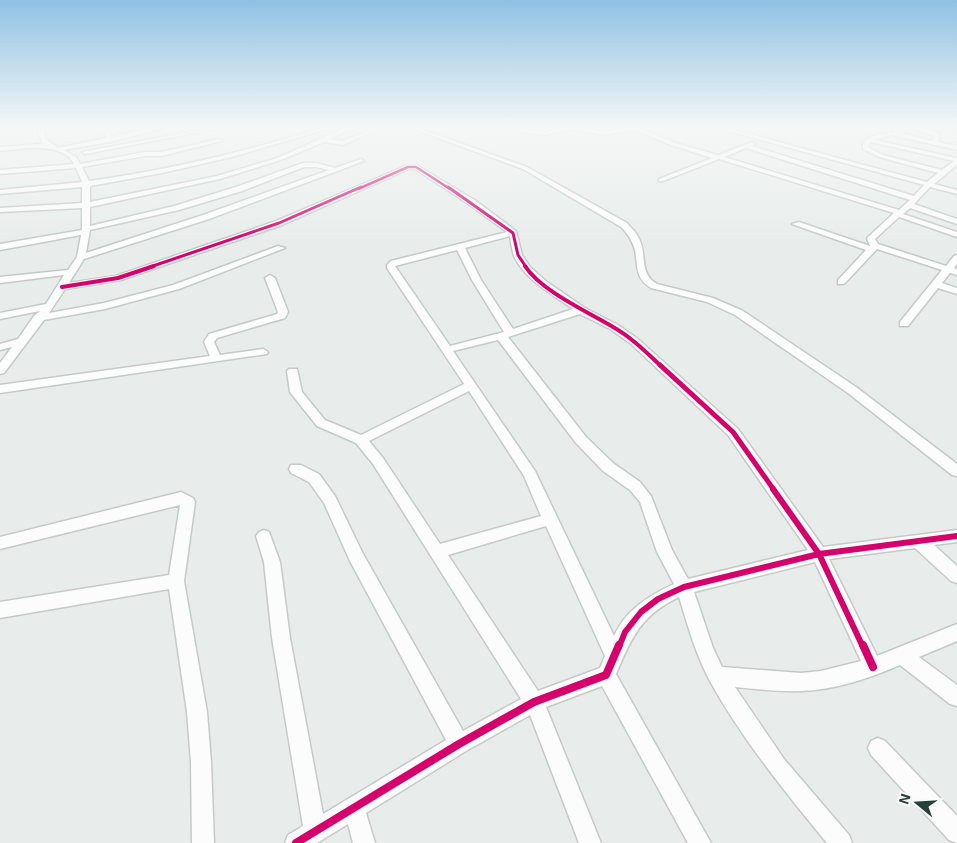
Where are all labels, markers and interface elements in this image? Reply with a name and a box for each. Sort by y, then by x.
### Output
north arrow [892,778,942,828]
text: N [895,791,914,806]

